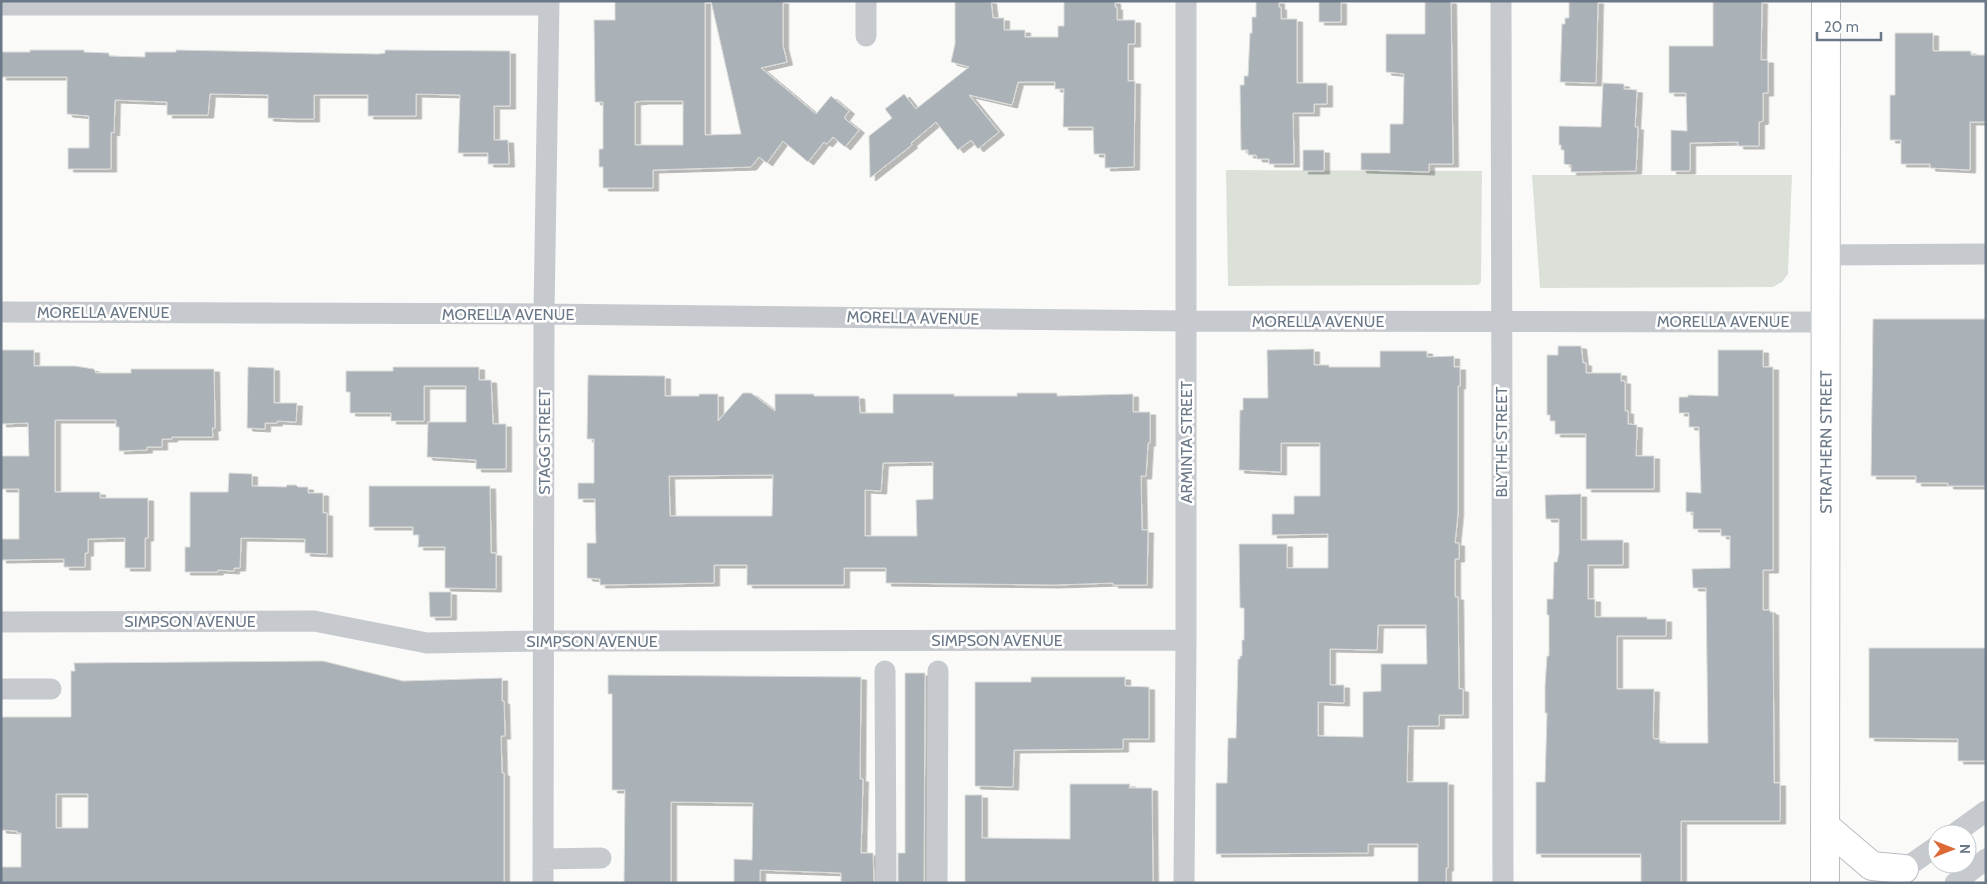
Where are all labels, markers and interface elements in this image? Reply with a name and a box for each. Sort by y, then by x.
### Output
scale bar [1817,10,1881,42]
text: 20 m [1824,18,1859,36]
street label: MORELLA AVENUE [37,303,169,322]
street label: MORELLA AVENUE [442,305,574,324]
street label: MORELLA AVENUE [847,307,980,329]
street label: MORELLA AVENUE [1252,312,1384,331]
street label: MORELLA AVENUE [1657,312,1789,331]
street label: STRATHERN STREET [1816,370,1835,514]
street label: ARMINTA STREET [1177,380,1196,503]
street label: BLYTHE STREET [1492,386,1511,498]
street label: STAGG STREET [535,389,554,495]
street label: SIMPSON AVENUE [124,612,256,631]
street label: SIMPSON AVENUE [931,631,1063,650]
street label: SIMPSON AVENUE [526,632,658,651]
north arrow [1927,824,1977,874]
text: N [1956,844,1974,854]

